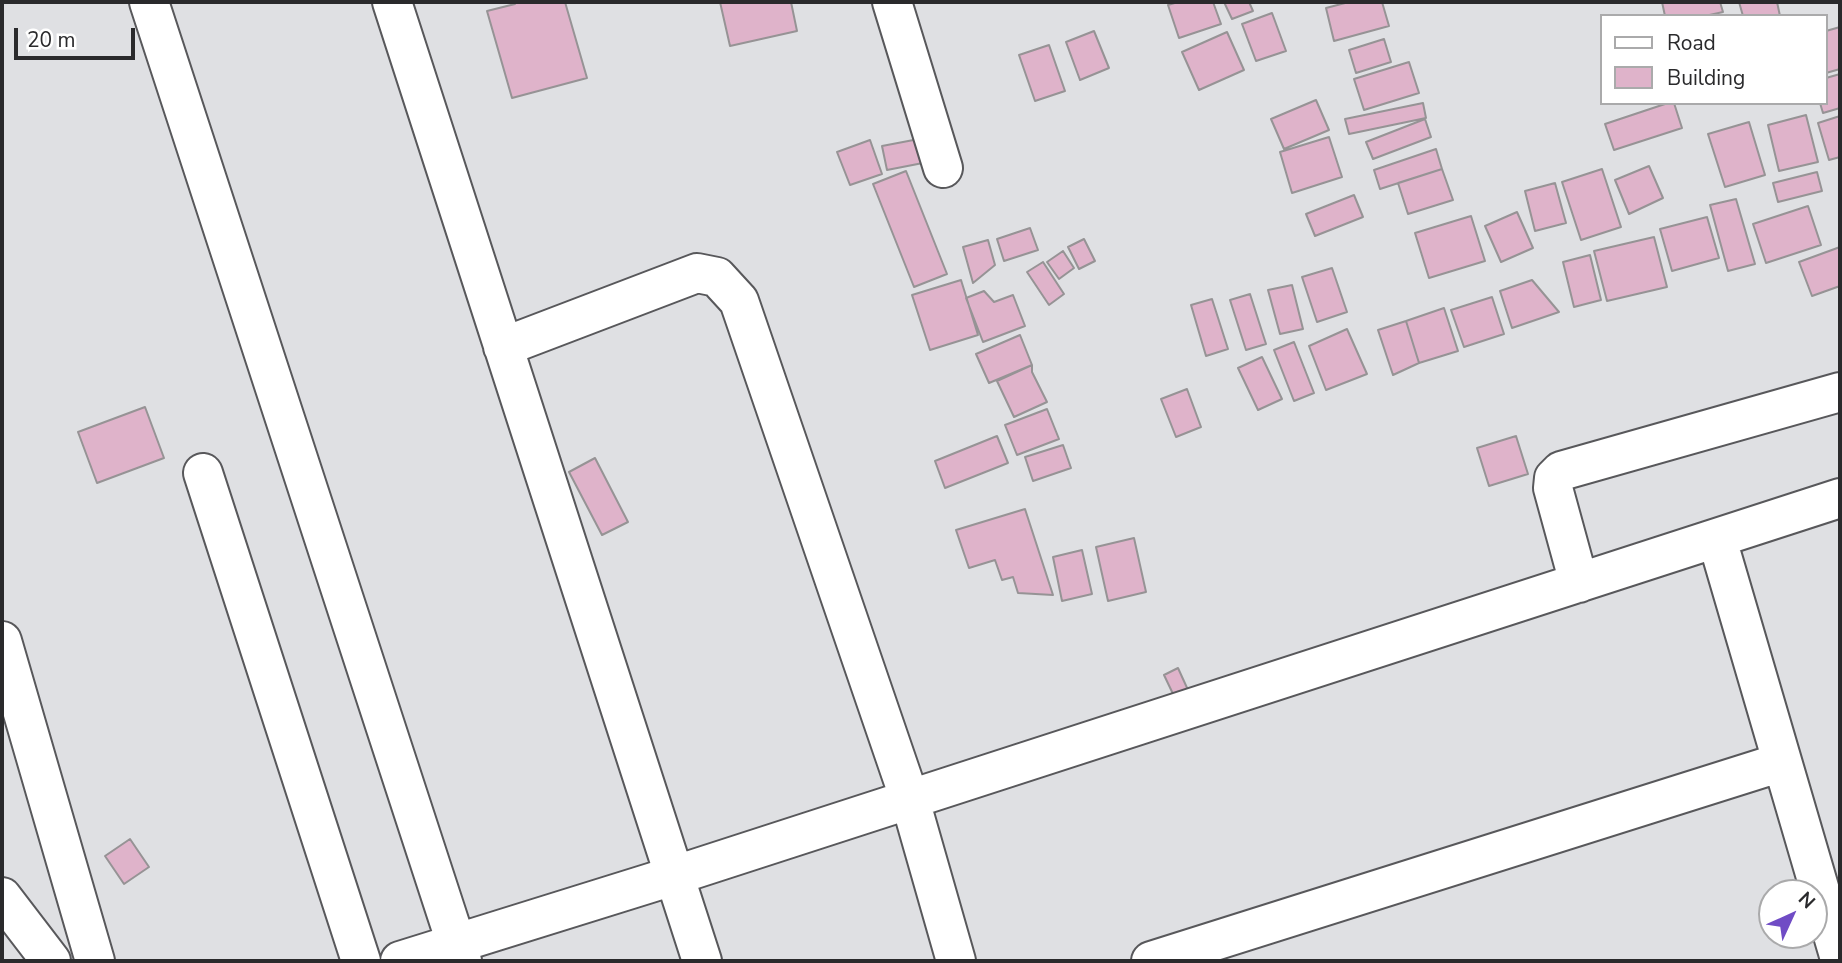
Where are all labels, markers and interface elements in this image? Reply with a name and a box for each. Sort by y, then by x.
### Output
scale bar [18,14,138,58]
legend [1601,14,1828,105]
text: 20 m [27,26,76,54]
text: Road [1667,29,1716,57]
text: Building [1667,64,1745,92]
north arrow [1758,879,1828,949]
text: N [1792,886,1821,915]

